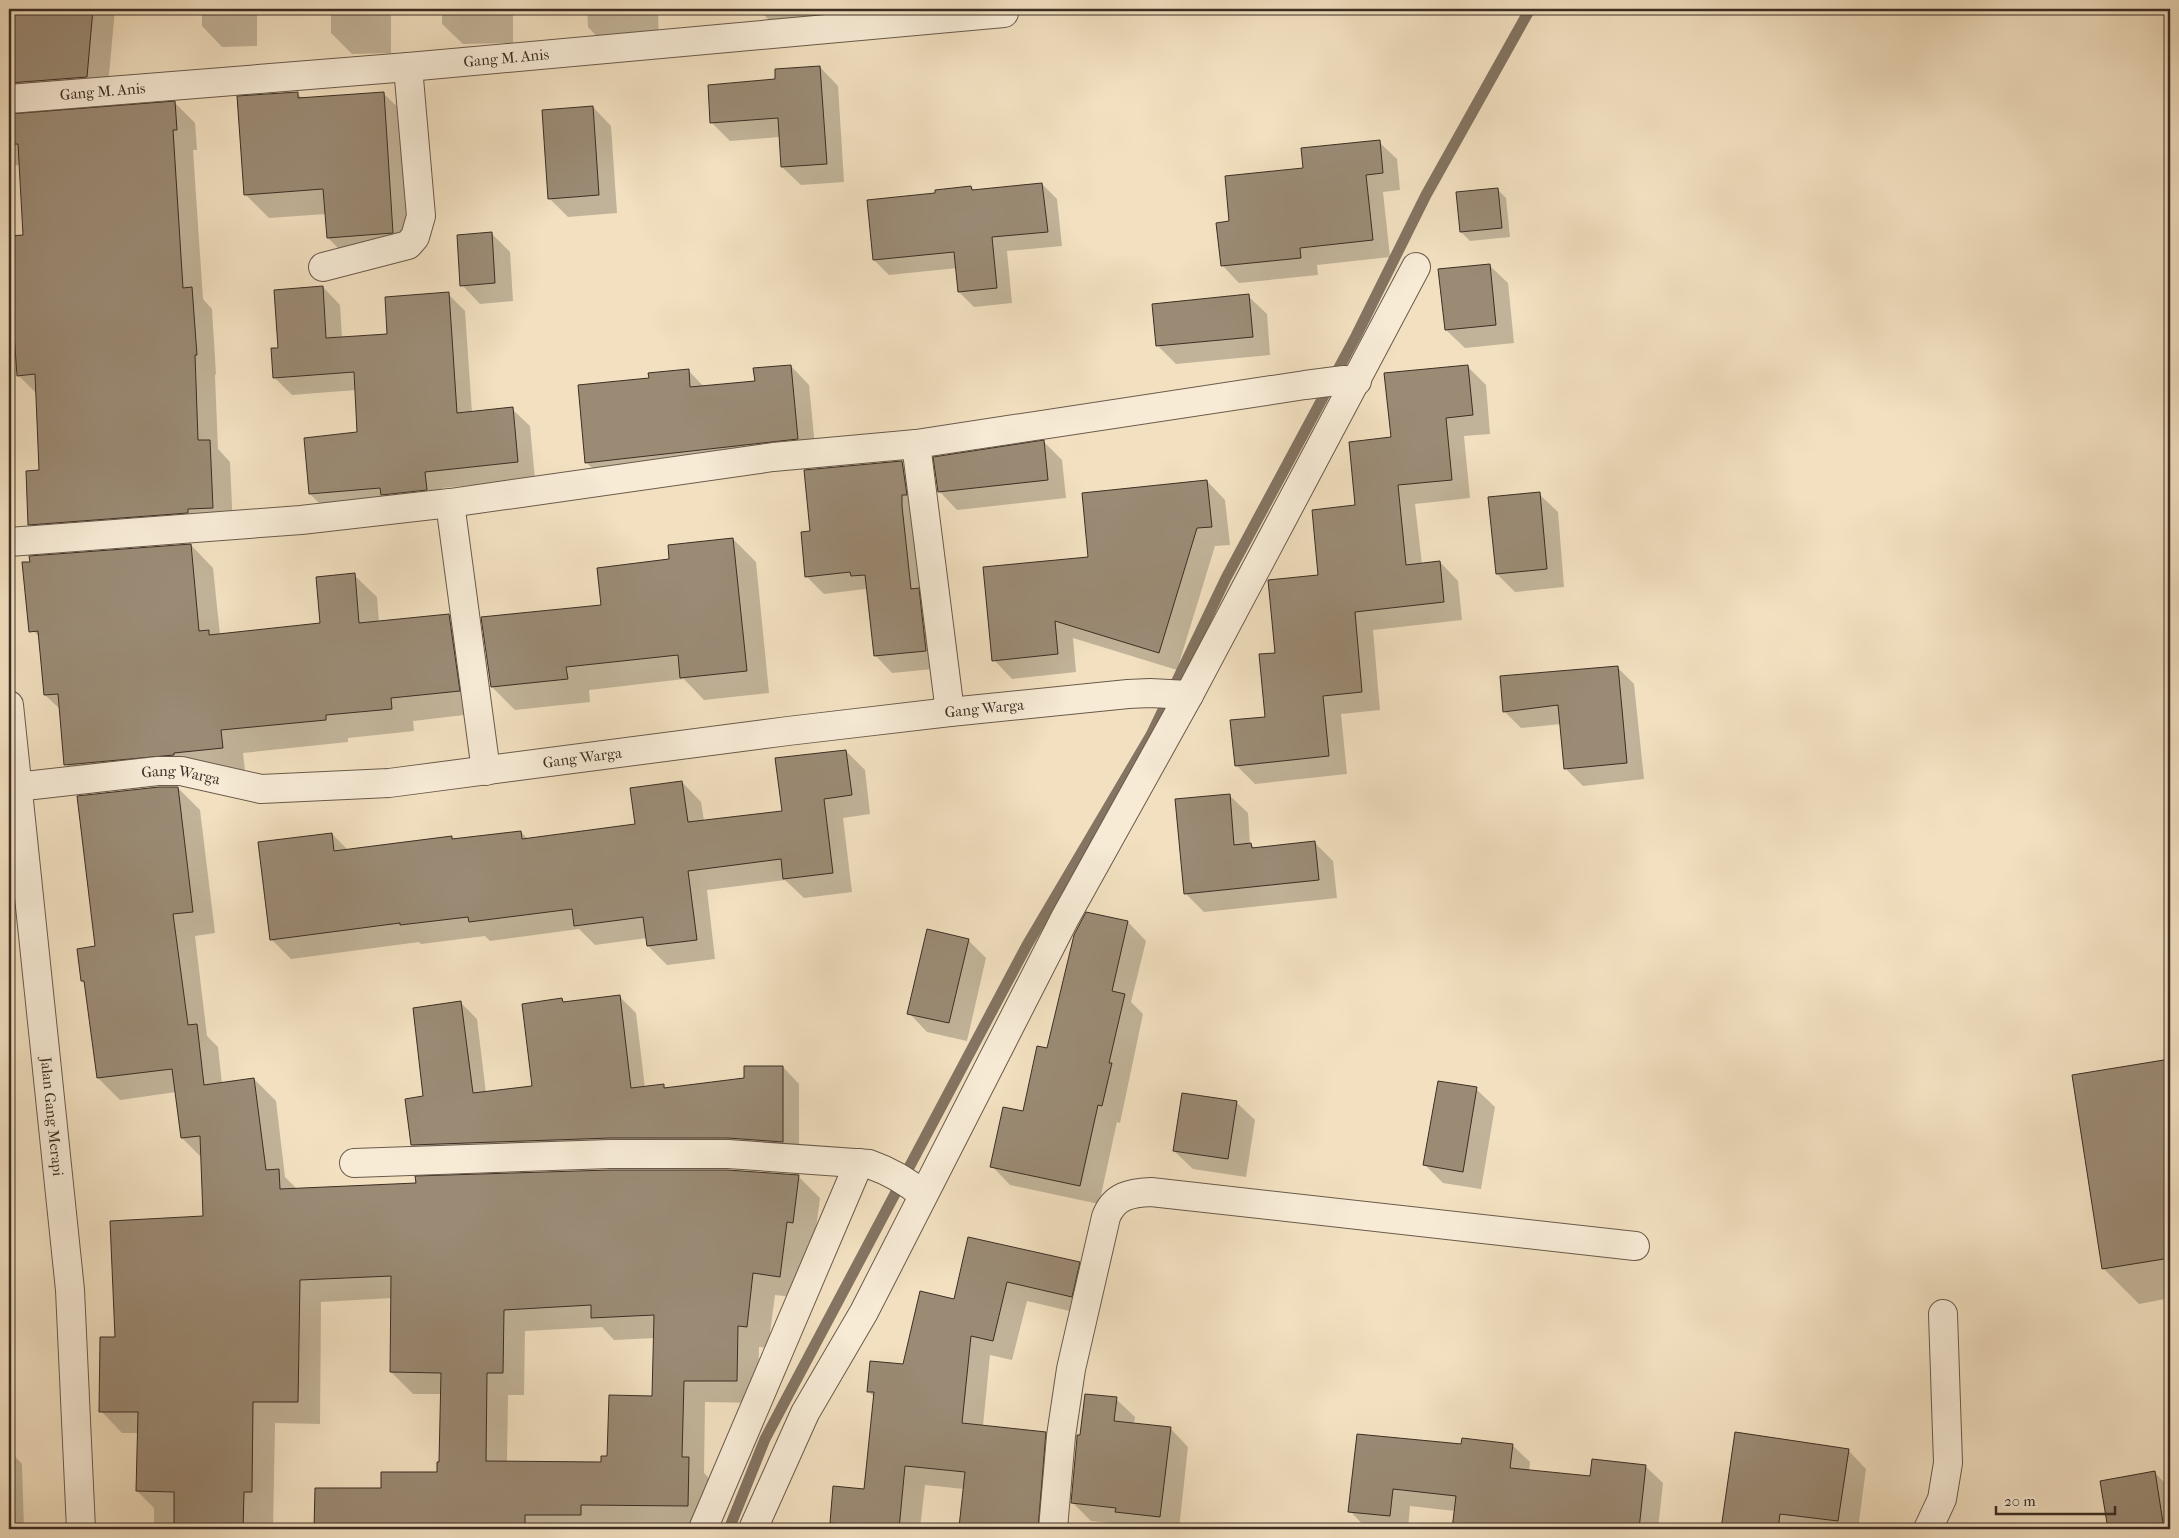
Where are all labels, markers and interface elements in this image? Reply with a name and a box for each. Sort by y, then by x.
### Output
street label: Gang M. Anis [463,45,550,71]
street label: Gang M. Anis [59,79,147,104]
street label: Gang Warga [944,695,1026,721]
street label: Gang Warga [542,744,624,772]
street label: Gang Warga [140,762,223,789]
street label: Jalan Gang Merapi [37,1055,67,1178]
scale bar [1996,1483,2115,1515]
text: 20 m [2004,1492,2036,1510]

